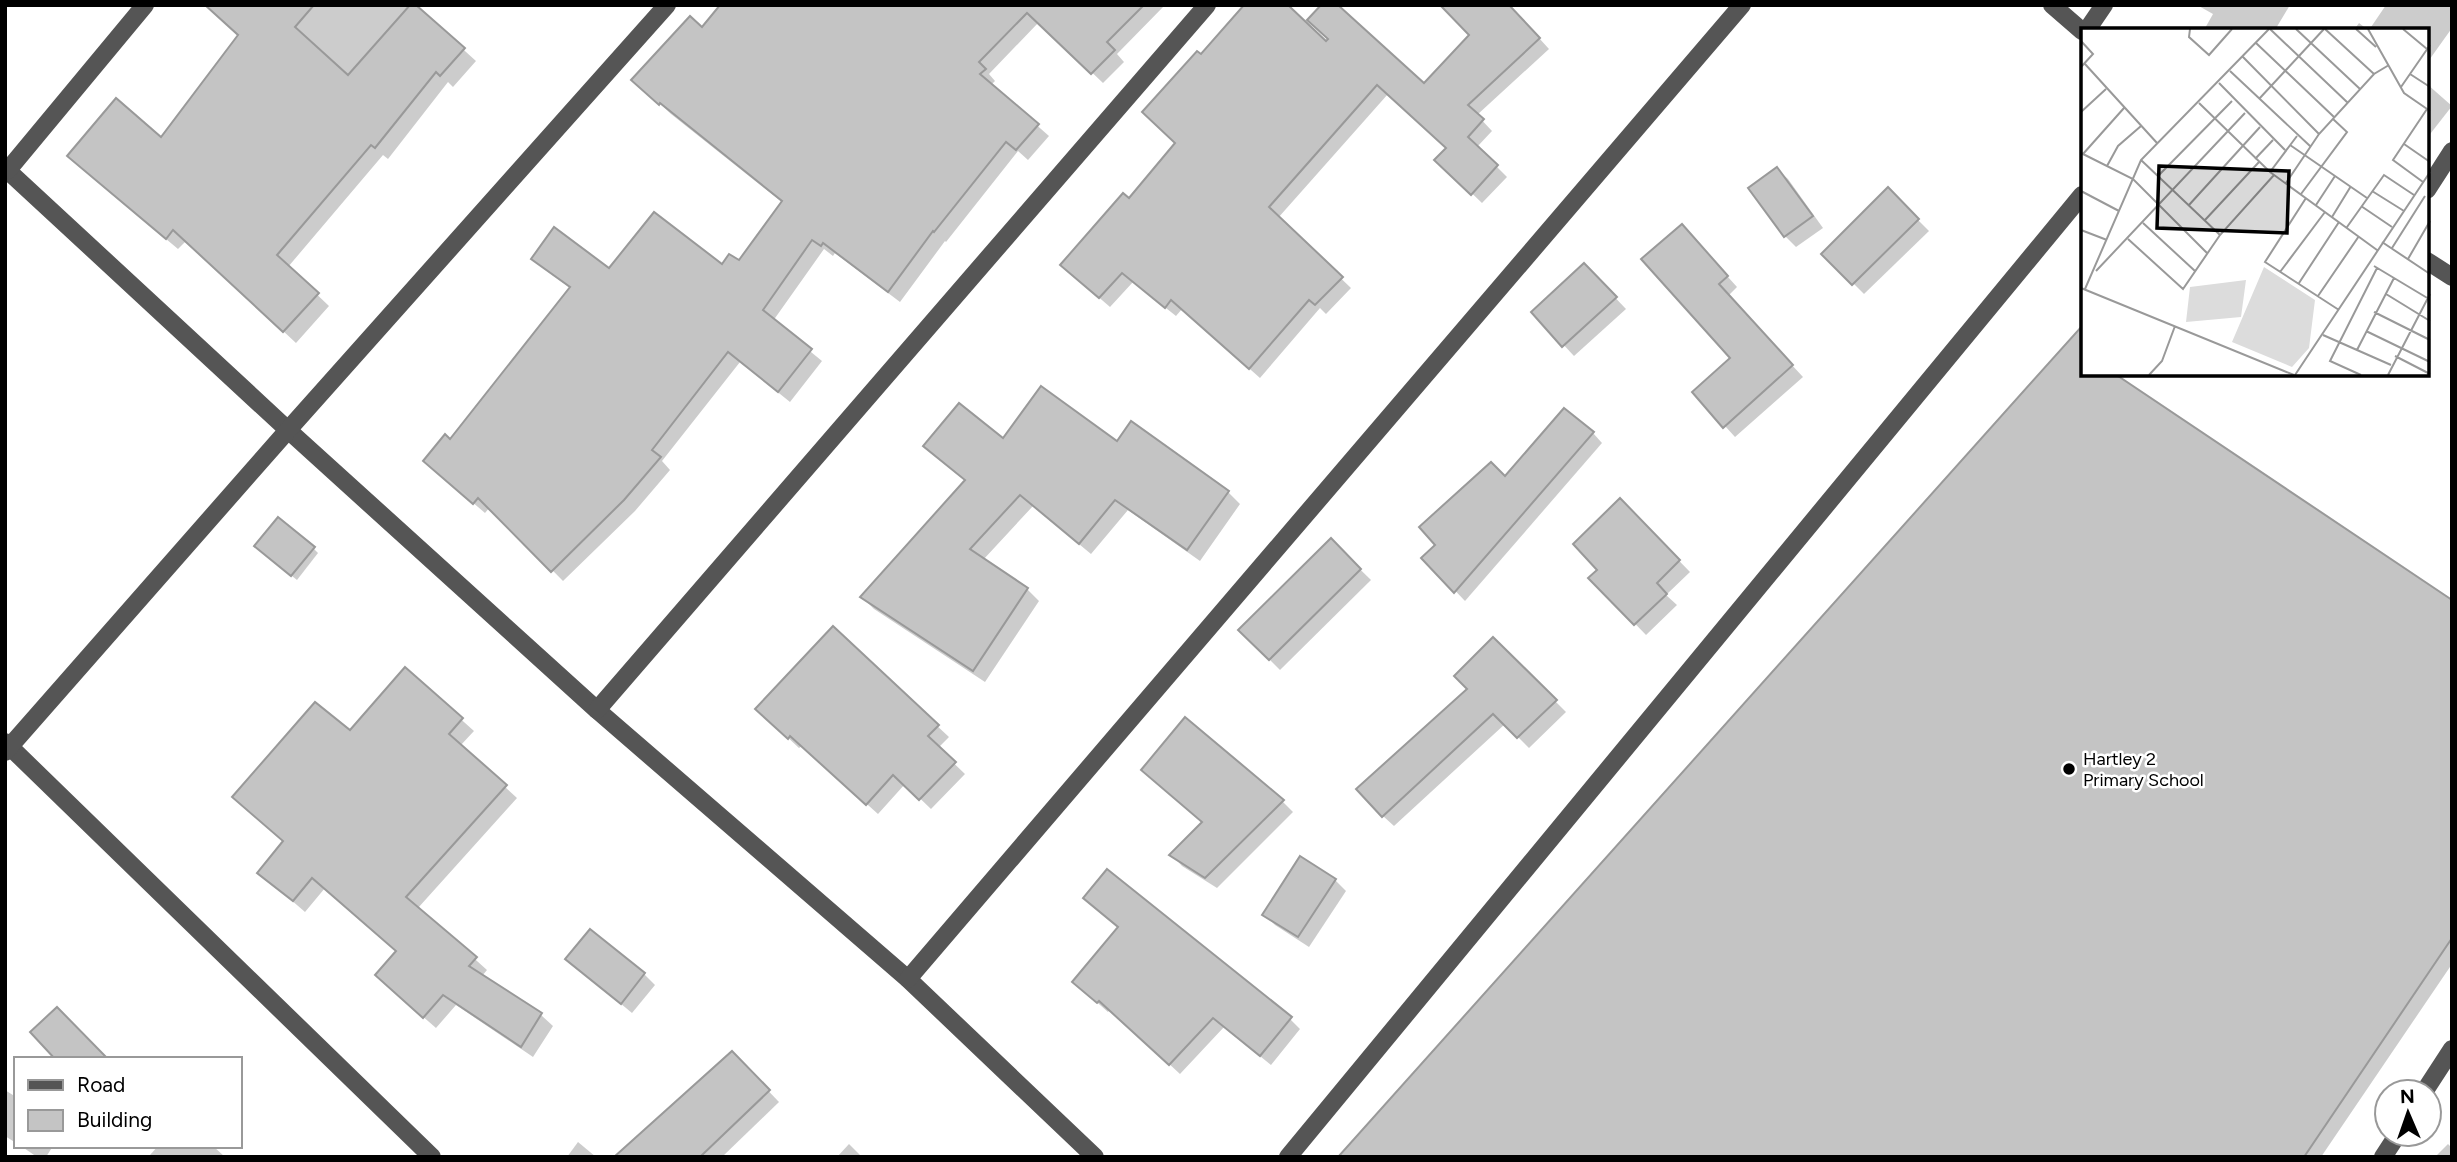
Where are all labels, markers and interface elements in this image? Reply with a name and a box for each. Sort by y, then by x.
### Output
inset map [2081,28,2429,376]
place label: Hartley 2 Primary School [2083,748,2204,791]
marker: Hartley 2 Primary School [2061,761,2077,777]
legend [14,1057,242,1148]
text: Road [77,1072,125,1097]
north arrow [2373,1078,2443,1148]
text: N [2400,1085,2415,1108]
text: Building [77,1107,152,1132]

